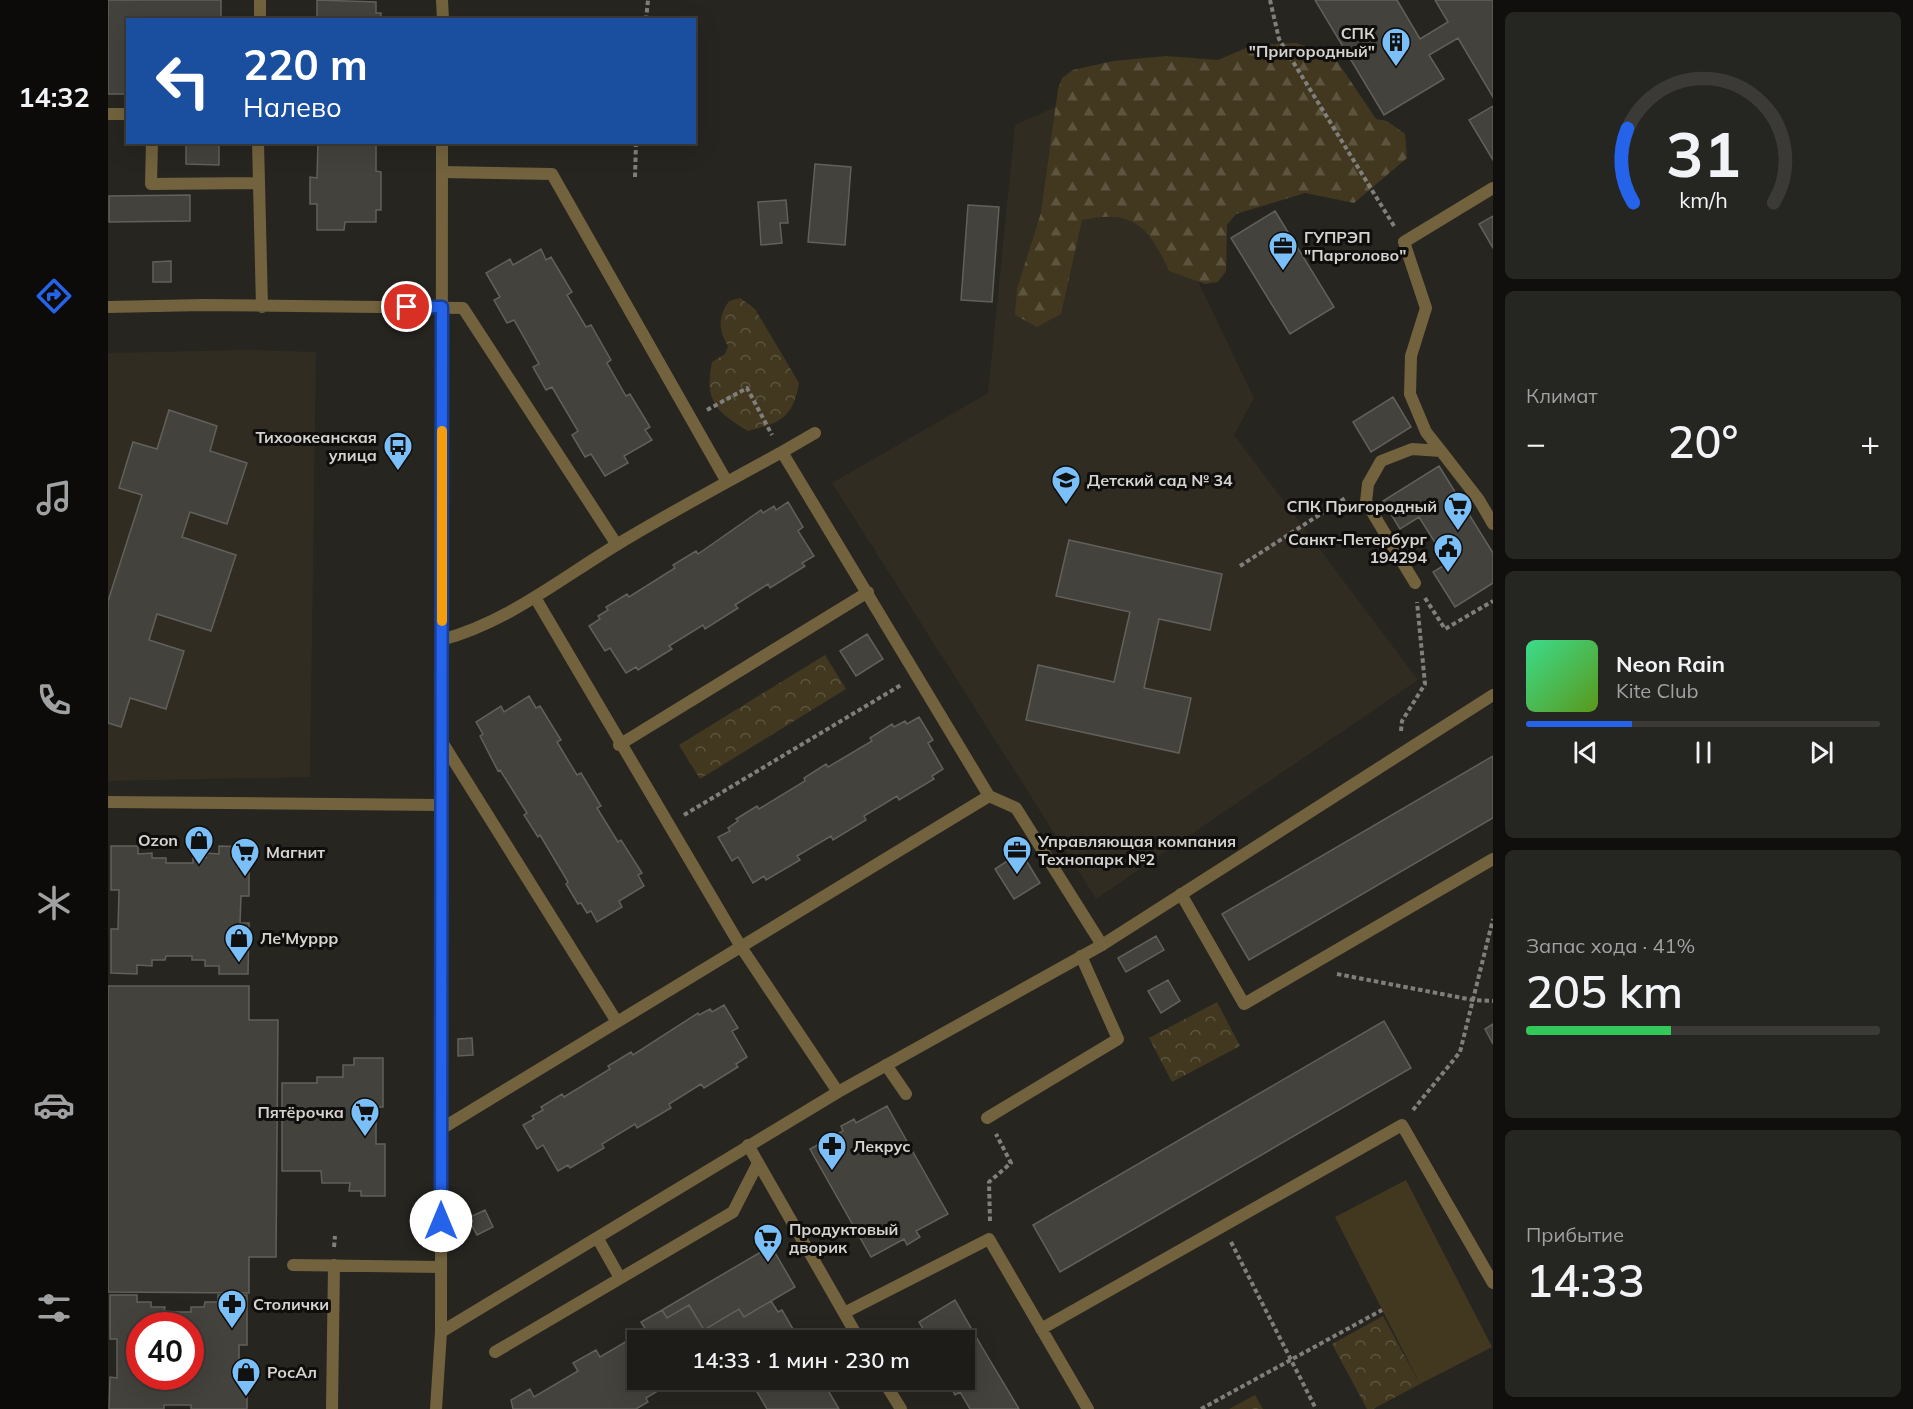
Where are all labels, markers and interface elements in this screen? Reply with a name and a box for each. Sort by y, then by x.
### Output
place label: СПК "Пригородный" [1249,23,1375,61]
building icon: СПК "Пригородный" [1380,26,1412,68]
text: 220 m [243,38,368,91]
icon: left [144,42,222,120]
text: 14:32 [18,80,90,114]
text: Налево [243,90,342,124]
text: 31 [1666,114,1740,193]
text: km/h [1679,186,1727,213]
place label: ГУПРЭП "Парголово" [1304,227,1406,265]
office icon: ГУПРЭП "Парголово" [1267,230,1299,272]
icon: directions [33,275,75,317]
pin [381,281,432,332]
icon: arrive [390,290,423,323]
text: Климат [1526,383,1598,408]
text: 20° [1668,413,1738,469]
text: − [1526,422,1546,463]
text: + [1860,422,1880,463]
place label: Тихоокеанская улица [255,427,377,465]
bus stop icon: Тихоокеанская улица [382,430,414,472]
school or university icon: Детский сад № 34 [1050,464,1082,506]
place label: Детский сад № 34 [1087,470,1233,490]
icon: music [33,477,75,519]
supermarket icon: СПК Пригородный [1442,490,1474,532]
place label: СПК Пригородный [1286,496,1437,516]
place label: Санкт-Петербург 194294 [1288,529,1428,567]
public building icon: Санкт-Петербург 194294 [1432,532,1464,574]
text: Neon Rain [1616,650,1725,678]
text: Kite Club [1616,678,1698,703]
icon: phone [33,679,75,721]
icon: previous [1569,736,1602,769]
icon: pause [1687,736,1720,769]
icon: next [1805,736,1838,769]
shop icon: Ozon [183,824,215,866]
place label: Ozon [138,830,178,850]
place label: Управляющая компания Технопарк №2 [1037,831,1236,869]
office icon: Управляющая компания Технопарк №2 [1001,834,1033,876]
supermarket icon: Магнит [229,836,261,878]
place label: Магнит [266,842,325,862]
icon: climate [33,882,75,924]
shop icon: Ле'Муррр [223,922,255,964]
place label: Ле'Муррр [260,928,339,948]
text: Запас хода · 41% [1526,933,1695,958]
text: 205 km [1526,963,1683,1019]
icon: car [33,1084,75,1126]
supermarket icon: Пятёрочка [349,1096,381,1138]
place label: Пятёрочка [257,1102,344,1122]
pharmacy icon: Лекрус [816,1130,848,1172]
place label: Лекрус [853,1136,911,1156]
position arrow [409,1189,473,1253]
place label: Продуктовый дворик [789,1219,898,1257]
supermarket icon: Продуктовый дворик [752,1222,784,1264]
text: Прибытие [1526,1222,1624,1247]
text: 14:33 [1526,1252,1645,1308]
icon: filters [33,1287,75,1329]
pharmacy icon: Столички [216,1288,248,1330]
place label: Столички [253,1294,329,1314]
speed limit sign: 40 [126,1312,204,1390]
text: 14:33 · 1 мин · 230 m [692,1346,910,1374]
shop icon: РосАл [230,1356,262,1398]
place label: РосАл [267,1362,317,1382]

